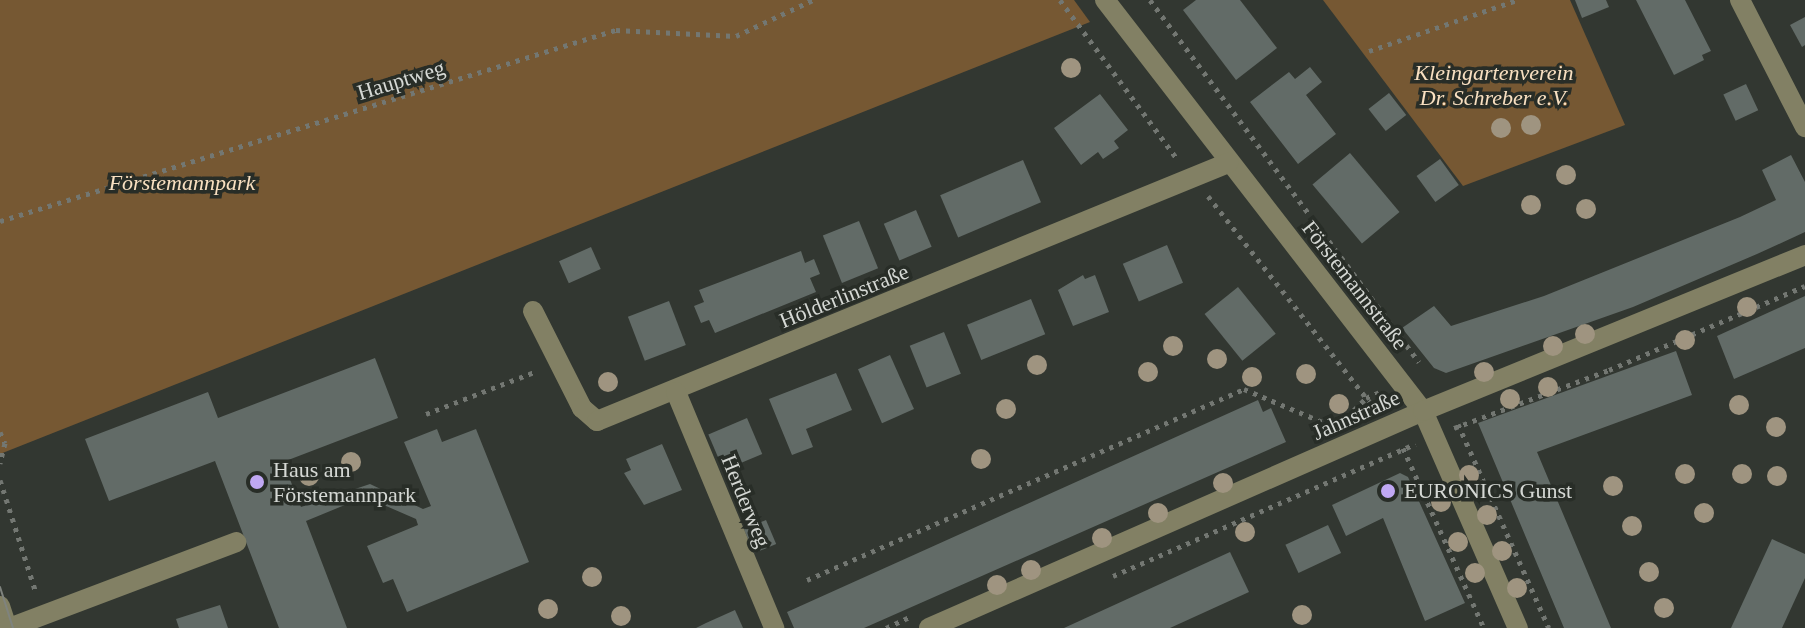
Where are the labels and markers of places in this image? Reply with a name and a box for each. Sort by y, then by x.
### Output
place label: Haus am Förstemannpark [273,456,416,508]
marker: Haus am Förstemannpark [248,473,266,491]
place label: EURONICS Gunst [1404,478,1572,504]
marker: EURONICS Gunst [1379,482,1397,500]

